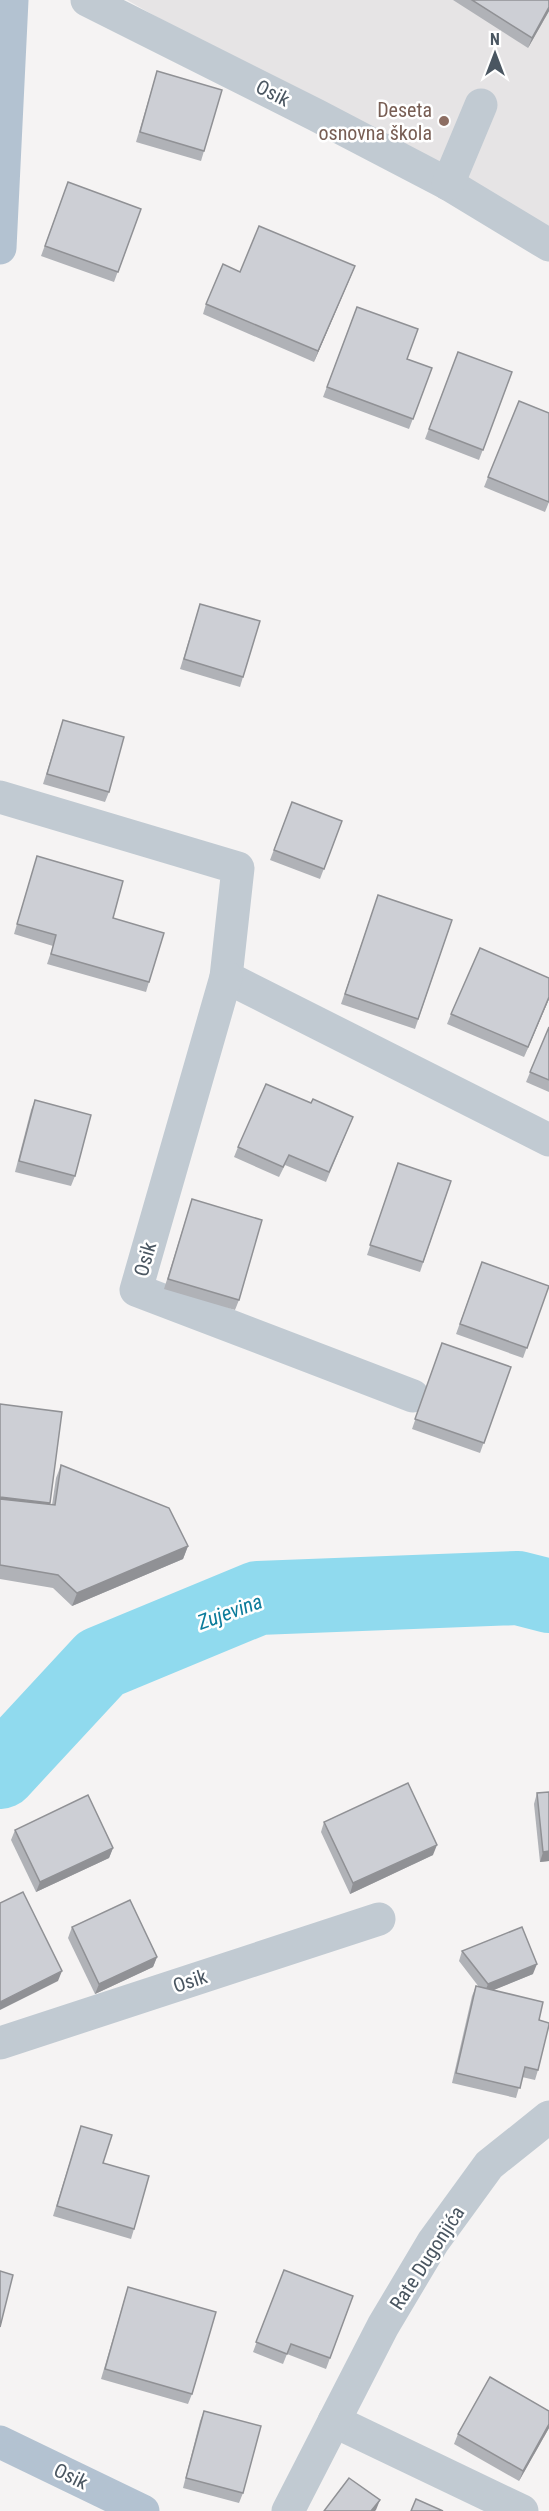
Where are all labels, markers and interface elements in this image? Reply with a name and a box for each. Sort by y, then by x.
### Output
north arrow [465,24,525,84]
text: N [490,30,500,49]
street label: Osik [252,74,294,112]
place label: Deseta osnovna škola [319,98,432,145]
marker: Deseta osnovna škola [437,114,451,128]
street label: Osik [129,1239,161,1279]
water label: Zujevina [193,1589,266,1635]
street label: Osik [170,1964,210,1998]
street label: Rate Dugonjića [385,2202,469,2314]
street label: Osik [50,2458,92,2494]

